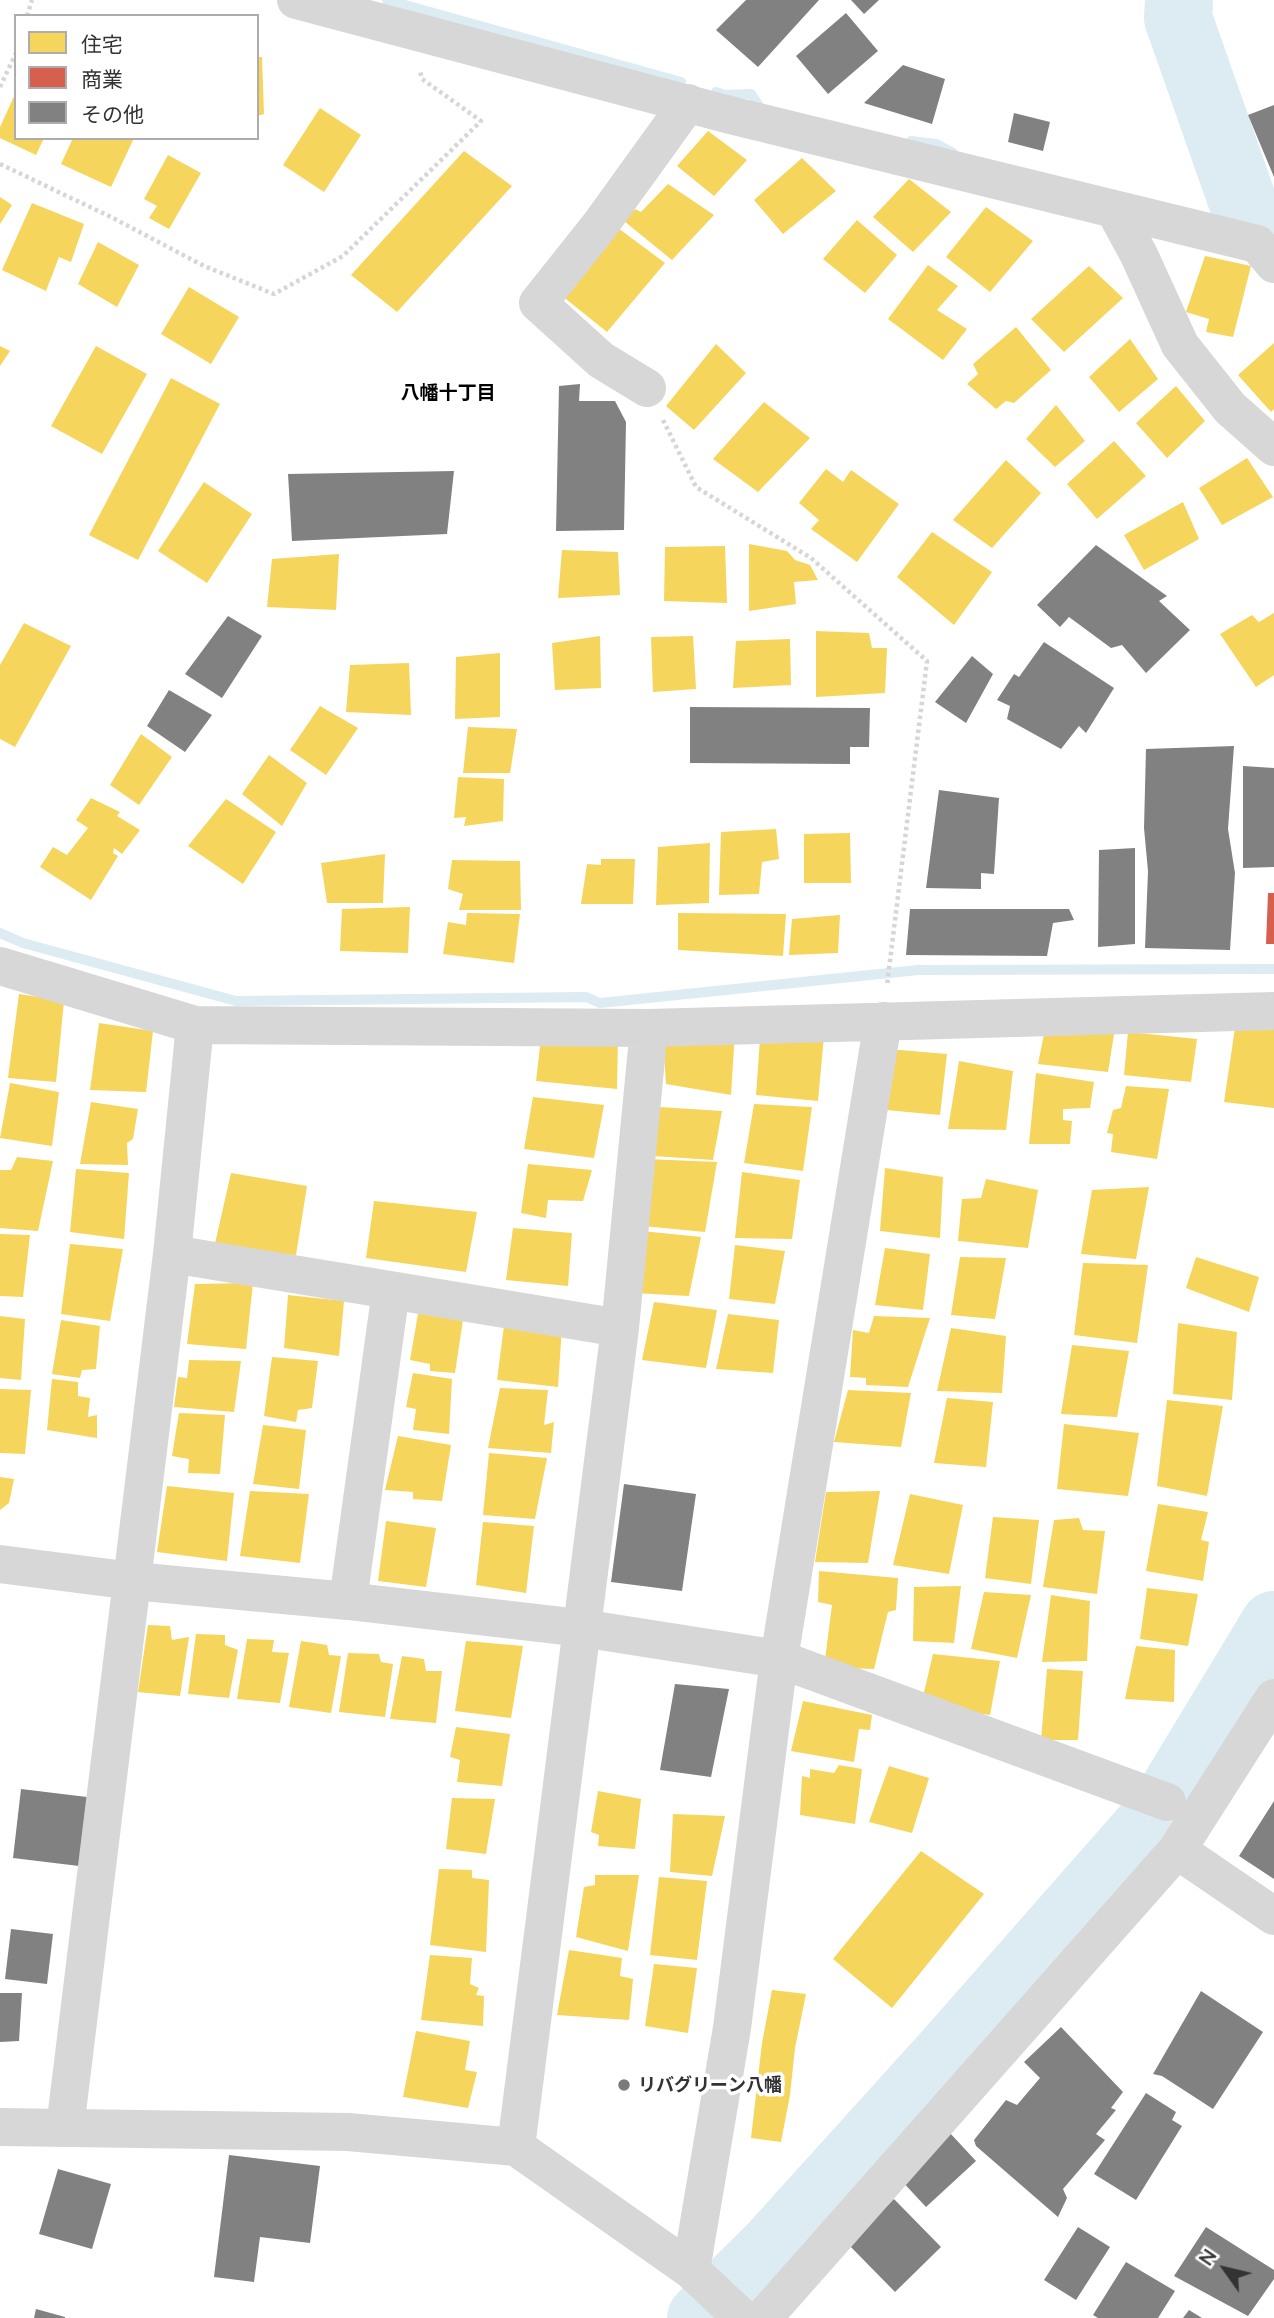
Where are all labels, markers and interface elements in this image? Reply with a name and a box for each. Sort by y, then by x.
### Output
legend [14,14,259,140]
text: 住宅 [81,31,123,56]
text: 商業 [81,66,123,91]
text: その他 [81,101,144,126]
district label: 八幡十丁目 [401,382,495,404]
place label: リバグリーン八幡 [638,2074,782,2096]
marker: リバグリーン八幡 [616,2077,632,2093]
north arrow [1190,2234,1260,2304]
text: N [1194,2244,1221,2269]

